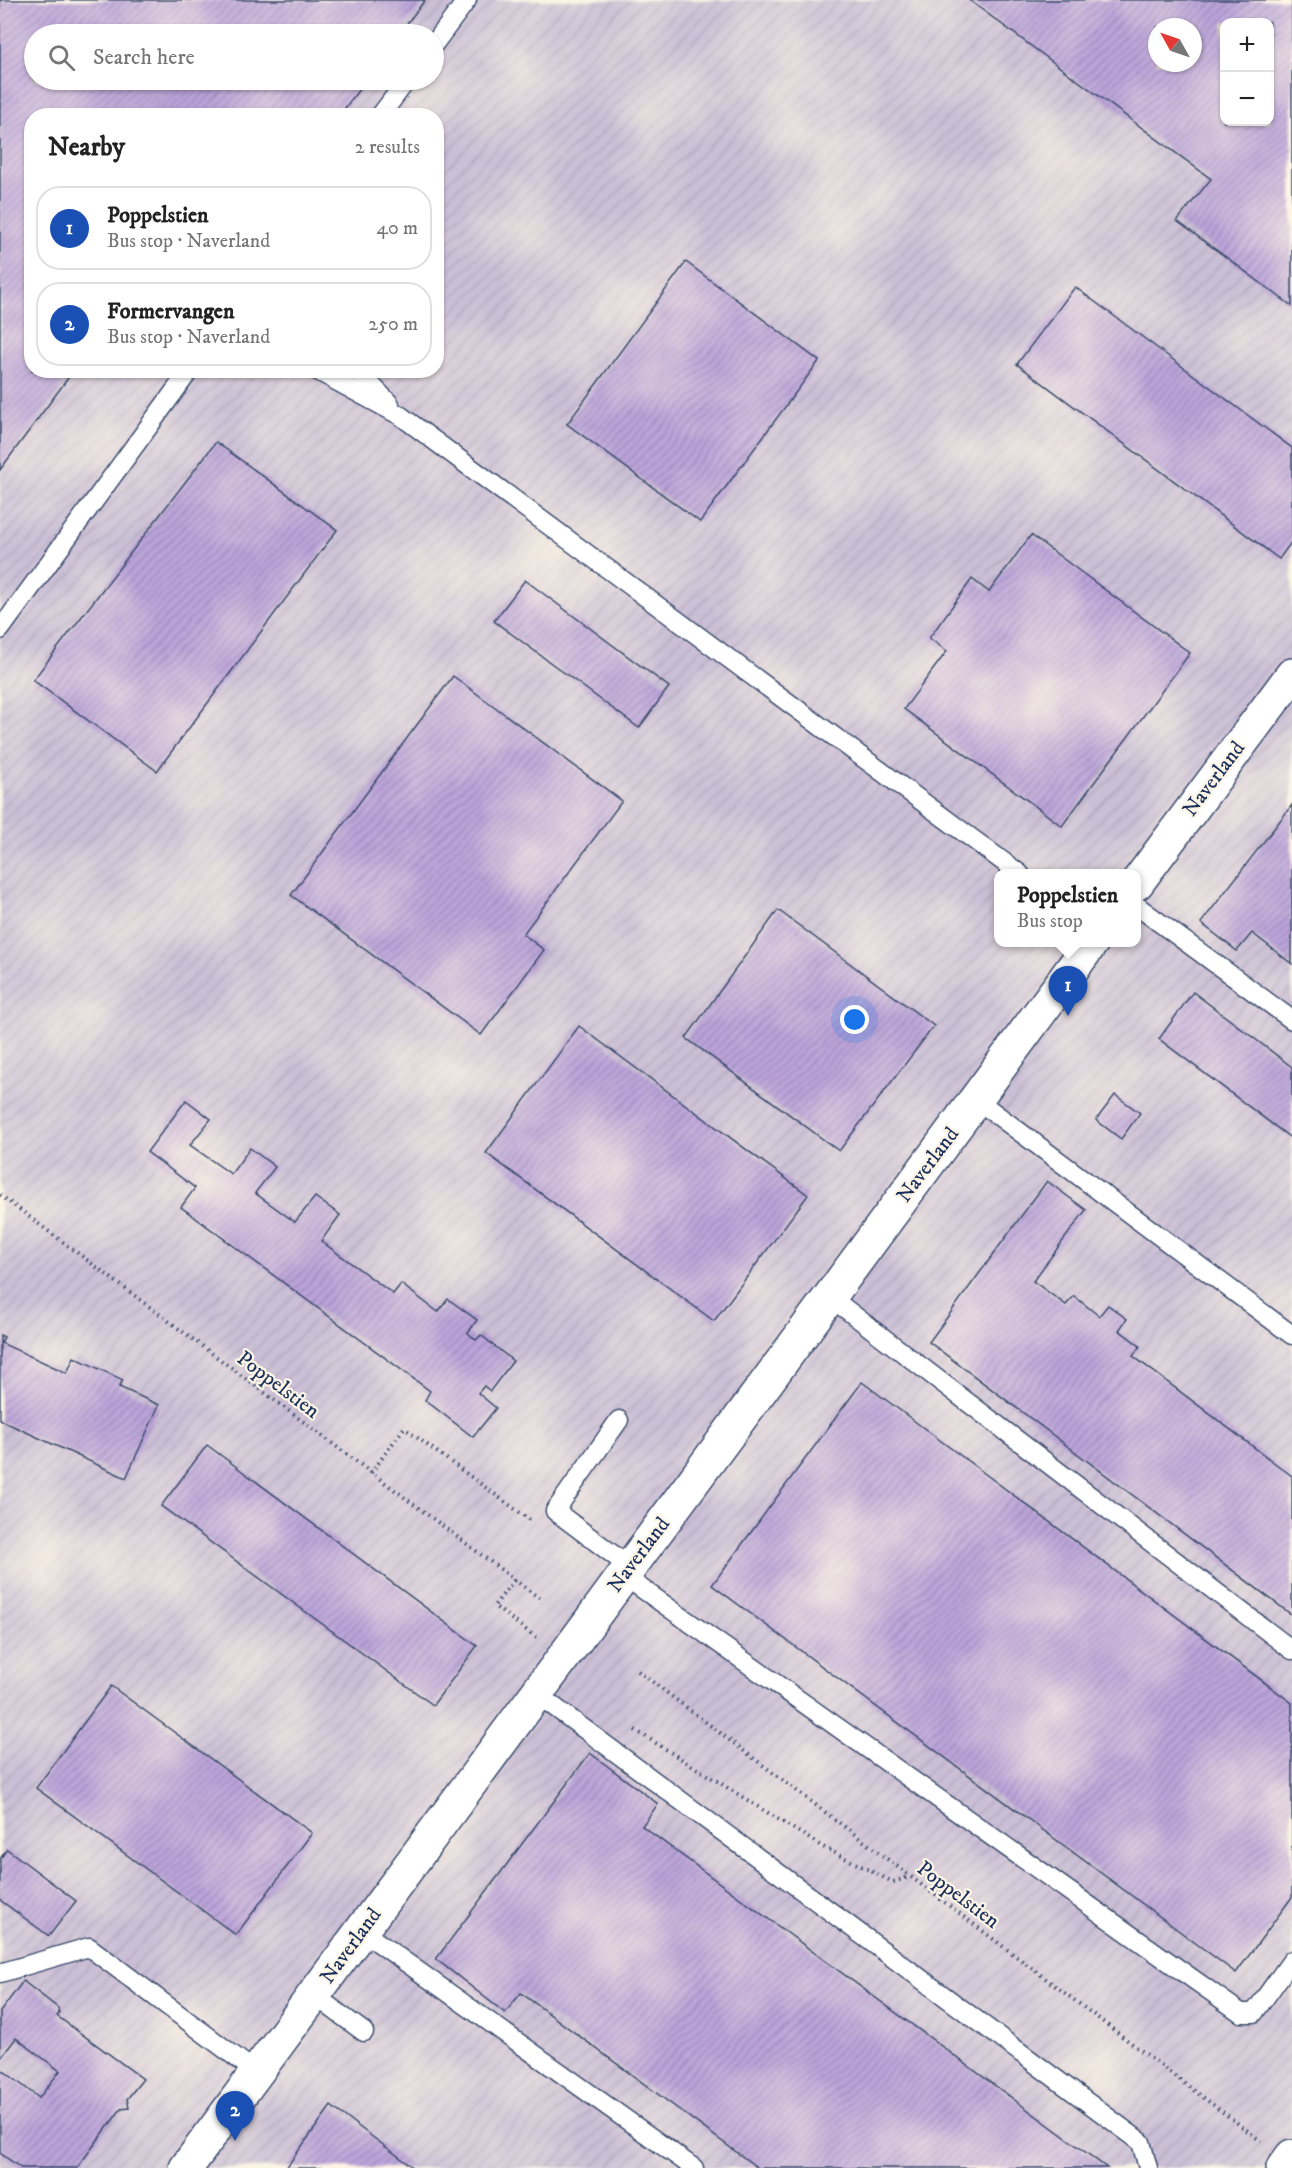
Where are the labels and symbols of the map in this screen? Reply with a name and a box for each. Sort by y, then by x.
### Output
north arrow [1148,18,1202,72]
street label: Naverland [1177,736,1251,822]
pin: 1 [1048,966,1088,1016]
your location [840,1005,869,1034]
street label: Naverland [891,1122,965,1208]
street label: Poppelstien [231,1345,325,1425]
street label: Naverland [602,1512,676,1598]
street label: Poppelstien [911,1855,1005,1935]
street label: Naverland [315,1902,388,1989]
pin: 2 [216,2092,254,2141]

